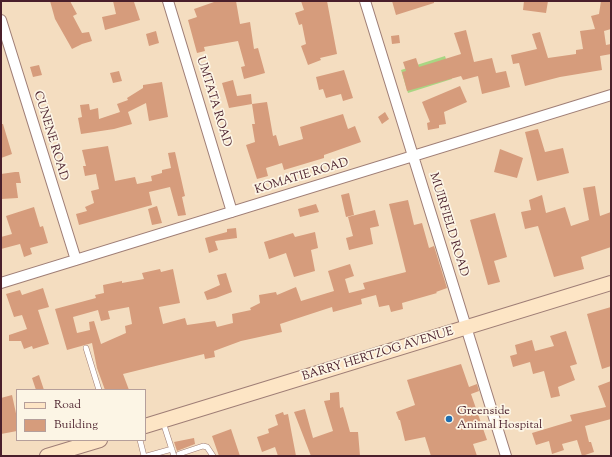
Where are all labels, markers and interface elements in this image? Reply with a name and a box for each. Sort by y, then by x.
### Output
street label: UMTATA ROAD [192,55,234,149]
street label: CUNENE ROAD [30,90,70,182]
street label: KOMATIE ROAD [253,156,351,198]
street label: MUIRFIELD ROAD [425,171,471,279]
street label: BARRY HERTZOG AVENUE [301,325,455,385]
legend [16,389,146,441]
text: Road [54,396,81,414]
place label: Greenside Animal Hospital [457,405,542,433]
marker: Greenside Animal Hospital [444,414,454,424]
text: Building [54,416,98,434]

